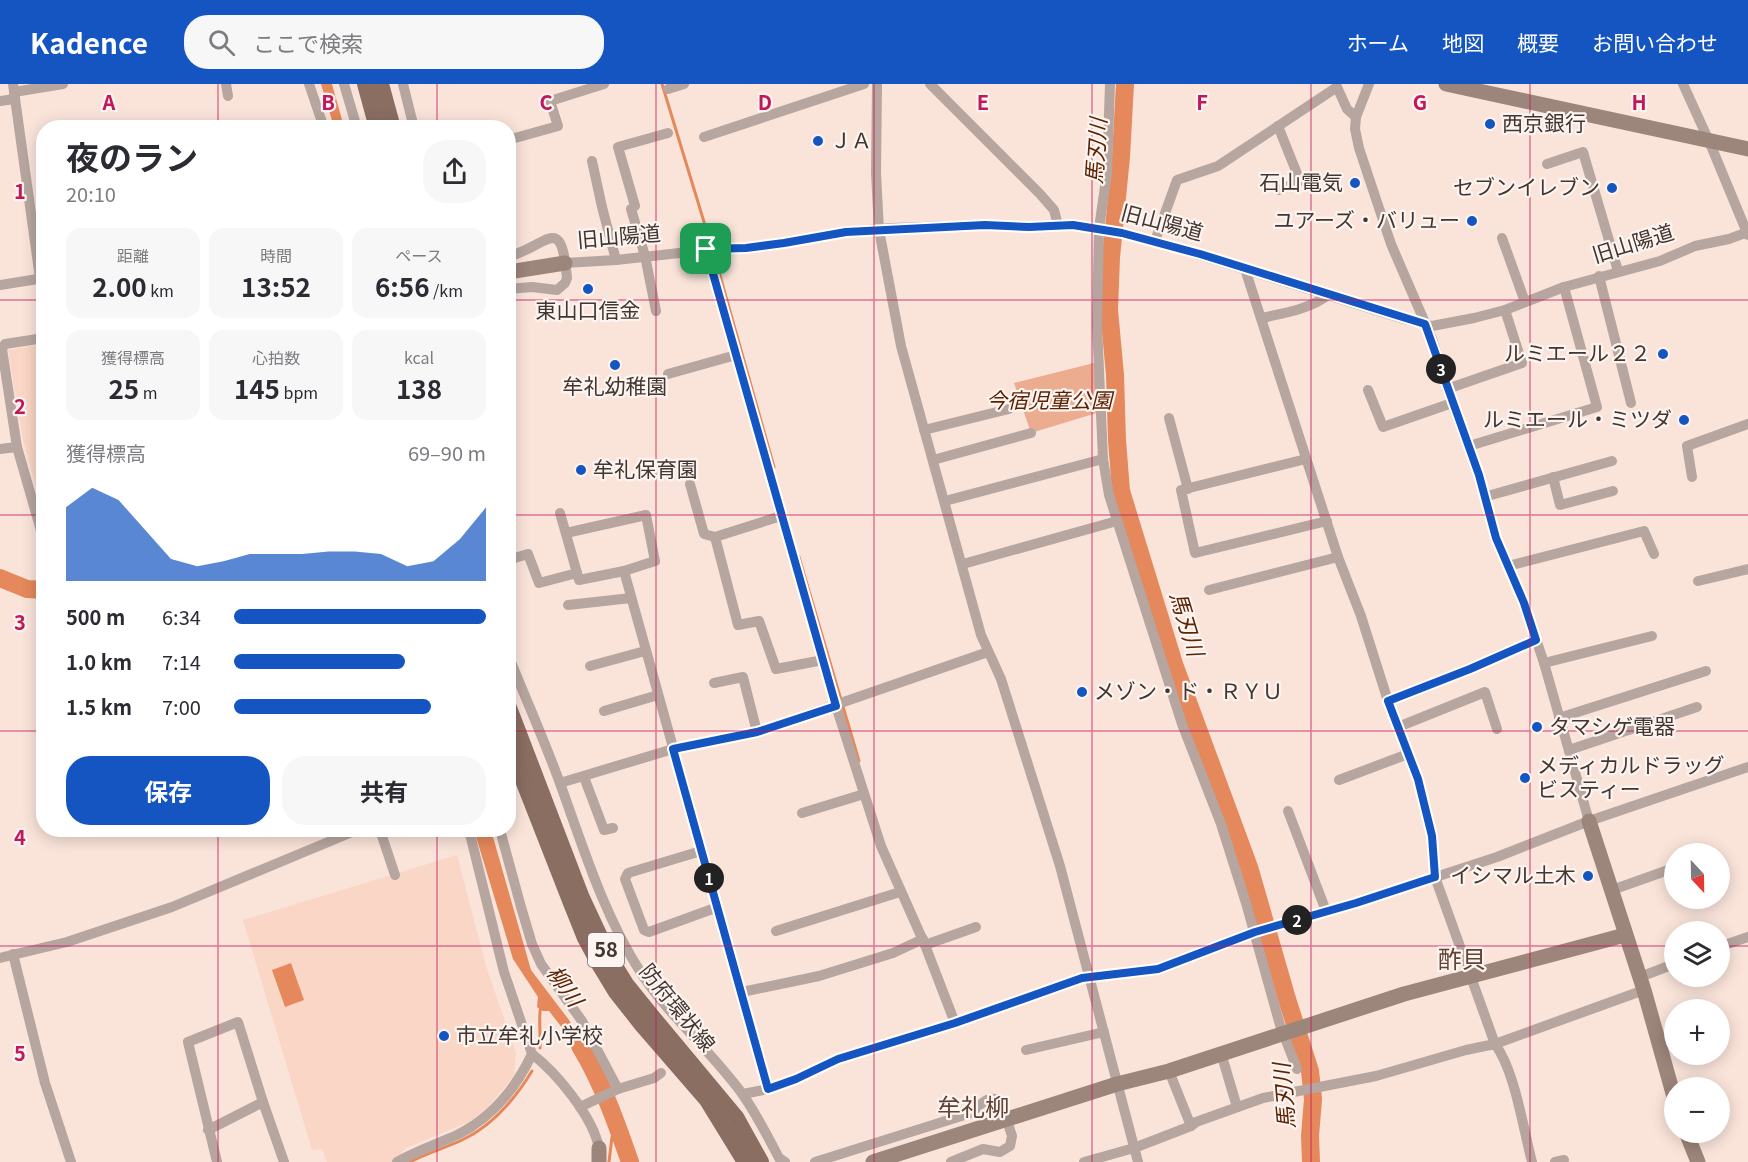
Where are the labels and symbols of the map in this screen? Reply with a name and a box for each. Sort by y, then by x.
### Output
text: A [102,87,116,116]
text: B [321,87,335,116]
text: C [539,87,553,116]
text: D [758,87,772,116]
text: E [977,87,989,116]
text: F [1196,87,1208,116]
text: G [1413,87,1427,116]
text: H [1631,87,1647,116]
place label: 西京銀行 [1502,107,1586,137]
water label: 馬刃川 [1076,115,1112,185]
marker: 西京銀行 [1483,117,1497,131]
place label: ＪＡ [830,124,872,154]
marker: ＪＡ [811,134,825,148]
place label: 石山電気 [1259,166,1343,196]
place label: セブンイレブン [1453,171,1600,201]
text: 1 [14,176,26,205]
marker: 石山電気 [1348,176,1362,190]
marker: セブンイレブン [1605,181,1619,195]
street label: 旧山陽道 [1118,196,1207,246]
place label: ユアーズ・バリュー [1273,204,1460,234]
marker: ユアーズ・バリュー [1465,214,1479,228]
street label: 旧山陽道 [1588,215,1677,269]
street label: 旧山陽道 [576,216,662,254]
pin [680,223,731,274]
marker: 東山口信金 [581,282,595,296]
place label: 東山口信金 [536,294,641,324]
place label: ルミエール２２ [1504,337,1651,367]
marker: ルミエール２２ [1656,347,1670,361]
pin: 3 [1426,354,1456,384]
marker: 牟礼幼稚園 [608,358,622,372]
place label: 牟礼幼稚園 [563,370,668,400]
park label: 今宿児童公園 [986,384,1115,414]
text: 2 [14,391,26,420]
place label: ルミエール・ミツダ [1483,403,1672,433]
marker: ルミエール・ミツダ [1677,413,1691,427]
place label: 牟礼保育園 [593,453,698,483]
marker: 牟礼保育園 [574,463,588,477]
water label: 馬刃川 [1164,587,1214,662]
text: 3 [14,607,26,636]
place label: メゾン・ド・ＲＹＵ [1094,675,1283,705]
marker: メゾン・ド・ＲＹＵ [1075,685,1089,699]
place label: タマシゲ電器 [1549,710,1675,740]
marker: タマシゲ電器 [1530,720,1544,734]
place label: メディカルドラッグ ビスティー [1537,749,1725,803]
marker: メディカルドラッグ ビスティー [1518,771,1532,785]
text: 4 [14,822,26,851]
north arrow [1664,843,1730,909]
place label: イシマル土木 [1450,859,1576,889]
pin: 1 [694,863,724,893]
marker: イシマル土木 [1581,869,1595,883]
pin: 2 [1282,905,1312,935]
road number: 58 [588,933,624,967]
district label: 酢貝 [1438,940,1486,975]
street label: 防府環状線 [634,957,723,1057]
water label: 柳川 [541,958,594,1014]
place label: 市立牟礼小学校 [456,1019,603,1049]
marker: 市立牟礼小学校 [437,1029,451,1043]
text: 5 [14,1038,26,1067]
water label: 馬刃川 [1263,1060,1301,1130]
district label: 牟礼柳 [937,1088,1009,1123]

